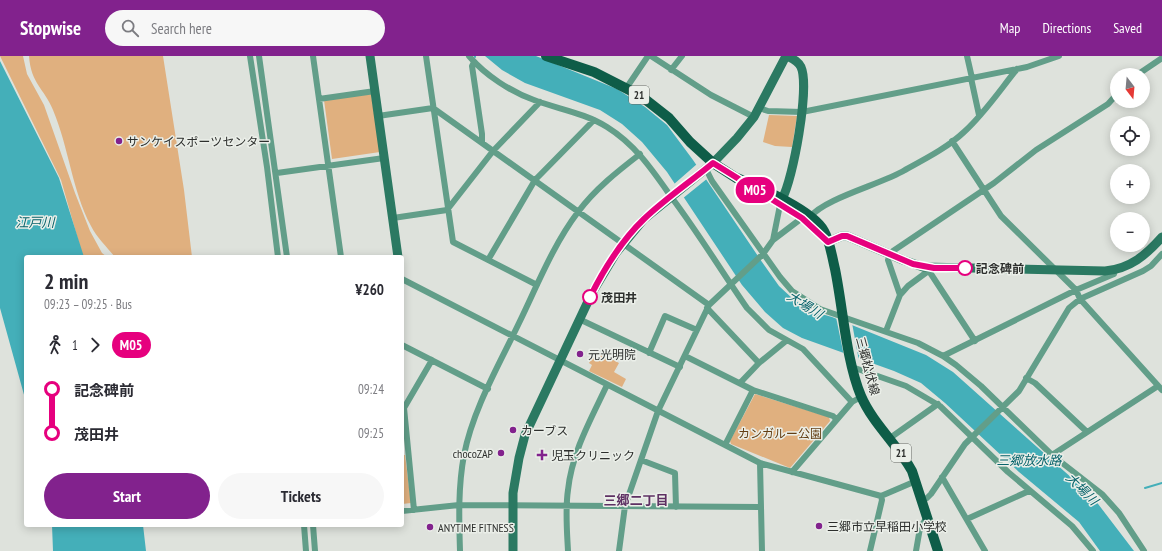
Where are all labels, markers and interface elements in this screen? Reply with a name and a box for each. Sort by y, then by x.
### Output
search box [105,10,385,46]
text: Stopwise [20,16,81,40]
icon: search [119,17,141,39]
text: Search here [151,19,212,38]
text: Map [1000,19,1020,37]
text: Directions [1042,19,1091,37]
text: Saved [1113,19,1142,37]
north arrow [1110,68,1150,108]
map controls [1110,68,1150,252]
road number: 21 [629,86,649,104]
button: locate [1110,116,1150,156]
place label: サンケイスポーツセンター [127,134,270,149]
marker: サンケイスポーツセンター [114,136,124,146]
button: + [1110,164,1150,204]
line badge: M05 [732,177,778,203]
text: M05 [744,181,766,199]
button: − [1110,212,1150,252]
water label: 江戸川 [15,214,56,231]
marker: 記念碑前 [957,260,973,276]
place label: 記念碑前 [976,261,1024,276]
text: 2 min [44,267,88,295]
text: ¥260 [355,280,384,299]
water label: 大場川 [784,287,828,324]
marker: 茂田井 [582,289,598,305]
place label: 茂田井 [601,290,637,305]
text: 09:23 – 09:25 · Bus [44,296,132,313]
icon: walk [44,334,66,356]
icon: forward [84,334,106,356]
street label: 三郷松伏線 [853,335,883,397]
text: M05 [120,336,143,354]
text: 1 [72,337,78,354]
place label: 元光明院 [588,347,636,362]
marker: 元光明院 [575,349,585,359]
text: 記念碑前 [74,381,134,400]
text: 09:24 [358,381,384,398]
place label: カーブス [521,423,568,438]
text: 茂田井 [74,425,119,444]
text: 09:25 [358,425,384,442]
marker: カーブス [508,425,518,435]
park label: カンガルー公園 [738,426,822,441]
road number: 21 [891,444,911,462]
place label: chocoZAP [453,446,494,461]
marker: chocoZAP [496,448,506,458]
place label: 児玉クリニック [551,448,635,463]
marker: 児玉クリニック [536,449,548,461]
water label: 三郷放水路 [996,452,1062,469]
water label: 大場川 [1062,469,1103,510]
button: Start [44,473,210,519]
button: Tickets [218,473,384,519]
district label: 三郷二丁目 [603,492,669,509]
place label: 三郷市立早稲田小学校 [827,519,947,534]
place label: ANYTIME FITNESS [438,520,514,535]
marker: 三郷市立早稲田小学校 [814,521,824,531]
marker: ANYTIME FITNESS [425,522,435,532]

